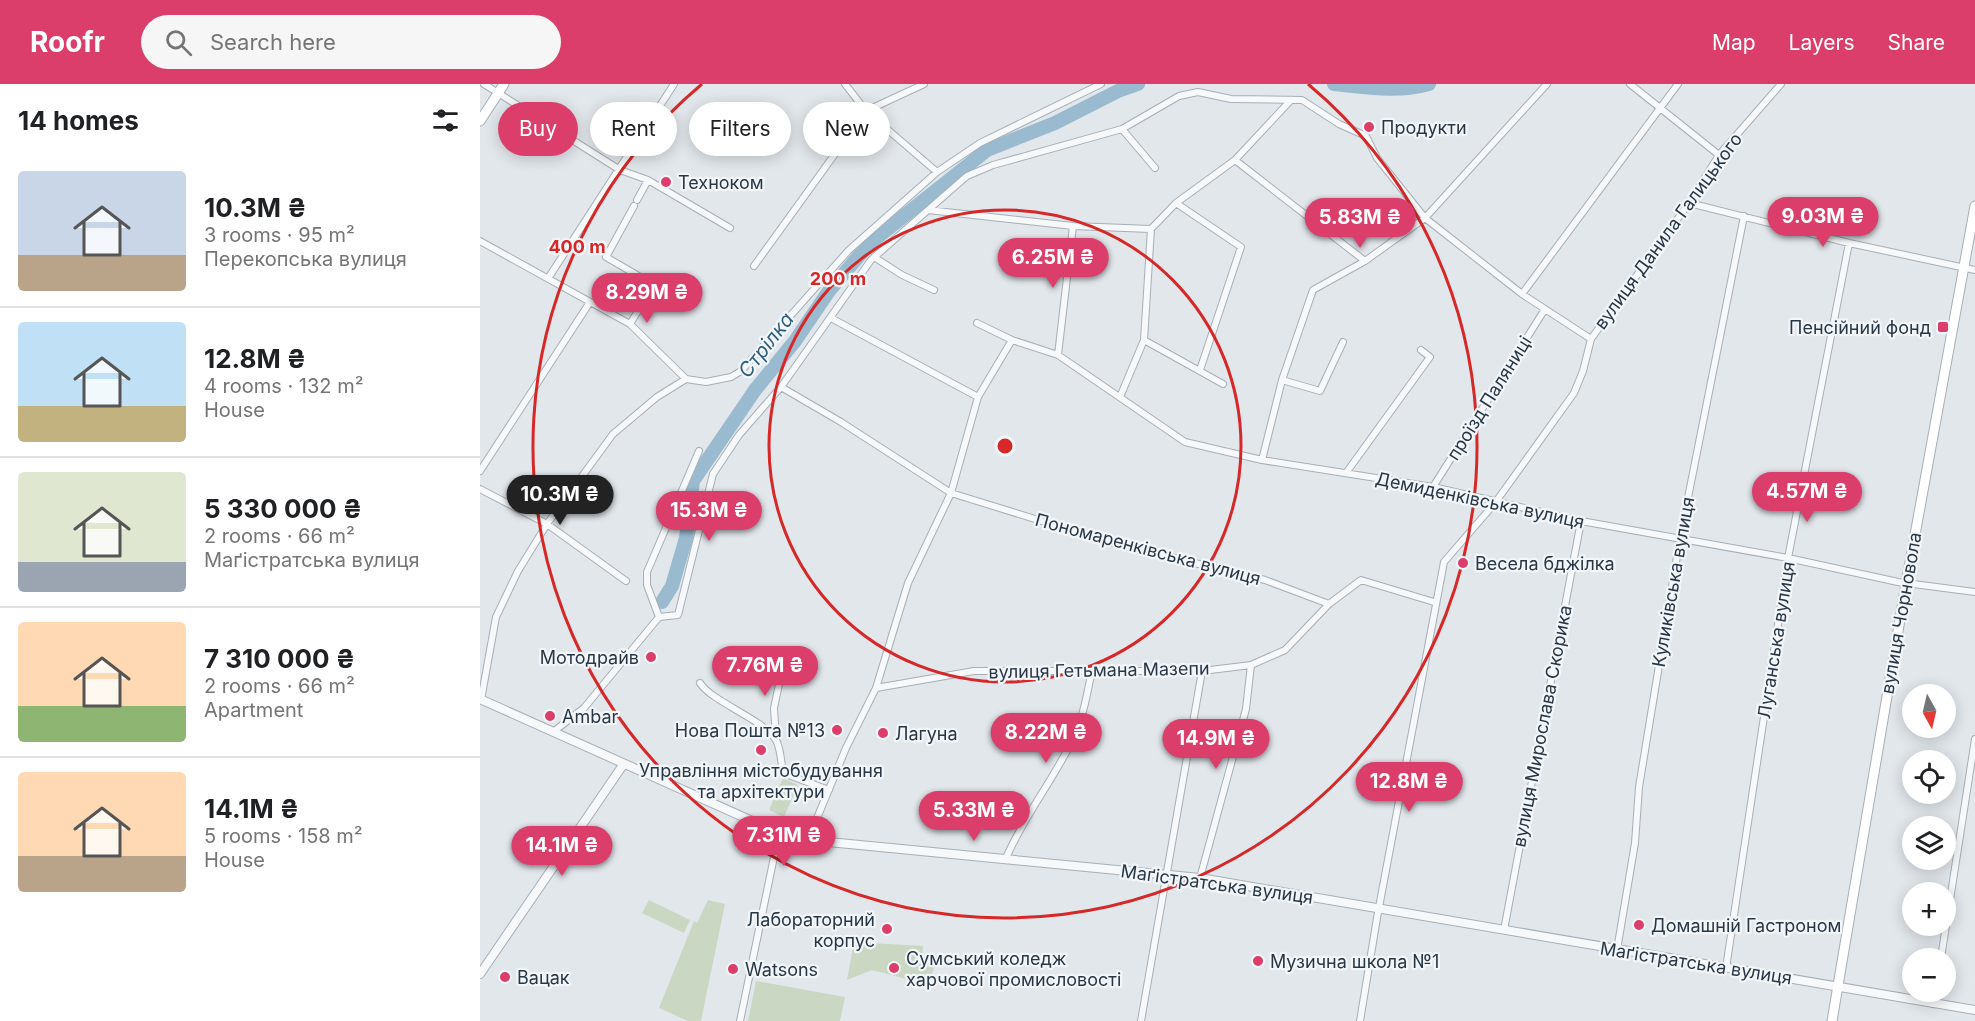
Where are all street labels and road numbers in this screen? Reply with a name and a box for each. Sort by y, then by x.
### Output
street label: вулиця Данила Галицького [1590,129,1746,333]
street label: проїзд Паляниці [1442,332,1536,464]
street label: Демиденківська вулиця [1374,468,1586,532]
street label: Куликівська вулиця [1648,495,1698,669]
street label: Пономаренківська вулиця [1033,509,1263,589]
street label: вулиця Чорновола [1876,531,1926,695]
street label: Луганська вулиця [1753,560,1799,720]
street label: вулиця Мирослава Скорика [1508,603,1576,849]
street label: вулиця Гетьмана Мазепи [988,658,1210,682]
street label: Маґістратська вулиця [1119,860,1315,908]
street label: Маґістратська вулиця [1599,937,1793,989]

